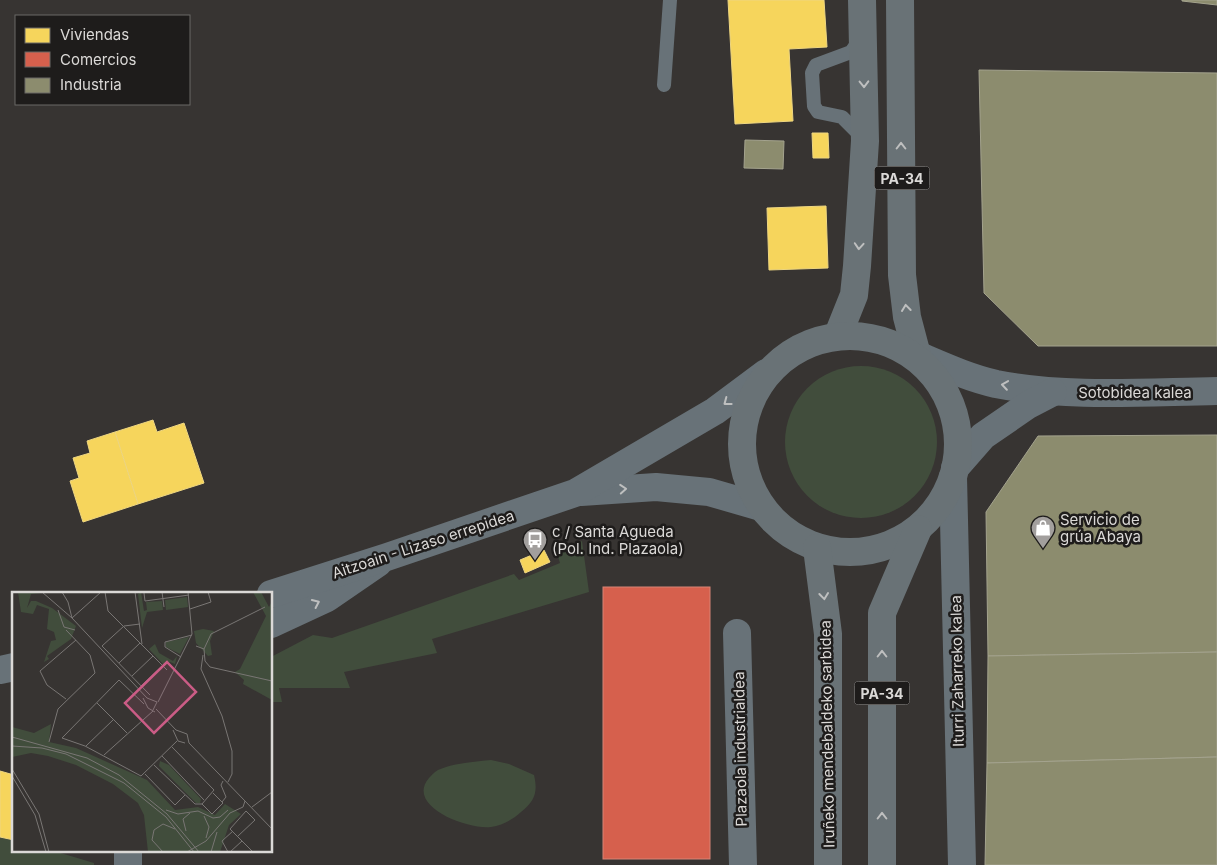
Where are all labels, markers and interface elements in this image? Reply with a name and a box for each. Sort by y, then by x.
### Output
legend [15,15,190,105]
text: Viviendas [60,25,129,44]
text: Comercios [60,50,136,69]
text: Industria [60,75,122,94]
one-way arrow [859,80,869,88]
one-way arrow [896,141,906,149]
road number: PA-34 [874,167,930,190]
one-way arrow [853,242,864,250]
one-way arrow [901,304,912,312]
one-way arrow [1000,380,1008,391]
street label: Sotobidea kalea [1078,383,1192,402]
one-way arrow [724,397,733,405]
one-way arrow [620,484,628,495]
street label: Aitzoain - Lizaso errepidea [329,506,517,582]
place label: Servicio de grúa Abaya [1060,510,1141,546]
shop icon: Servicio de grúa Abaya [1030,515,1056,549]
place label: c / Santa Agueda (Pol. Ind. Plazaola) [552,522,684,558]
bus stop icon: c / Santa Agueda (Pol. Ind. Plazaola) [522,527,548,561]
inset map [12,592,272,852]
one-way arrow [818,592,828,601]
street label: Iturri Zaharreko kalea [946,595,968,747]
one-way arrow [311,599,320,610]
street label: Iruñeko mendebaldeko sarbidea [816,620,838,848]
one-way arrow [877,650,887,658]
street label: Plazaola industrialdea [729,671,751,827]
road number: PA-34 [854,681,910,704]
one-way arrow [877,812,887,820]

